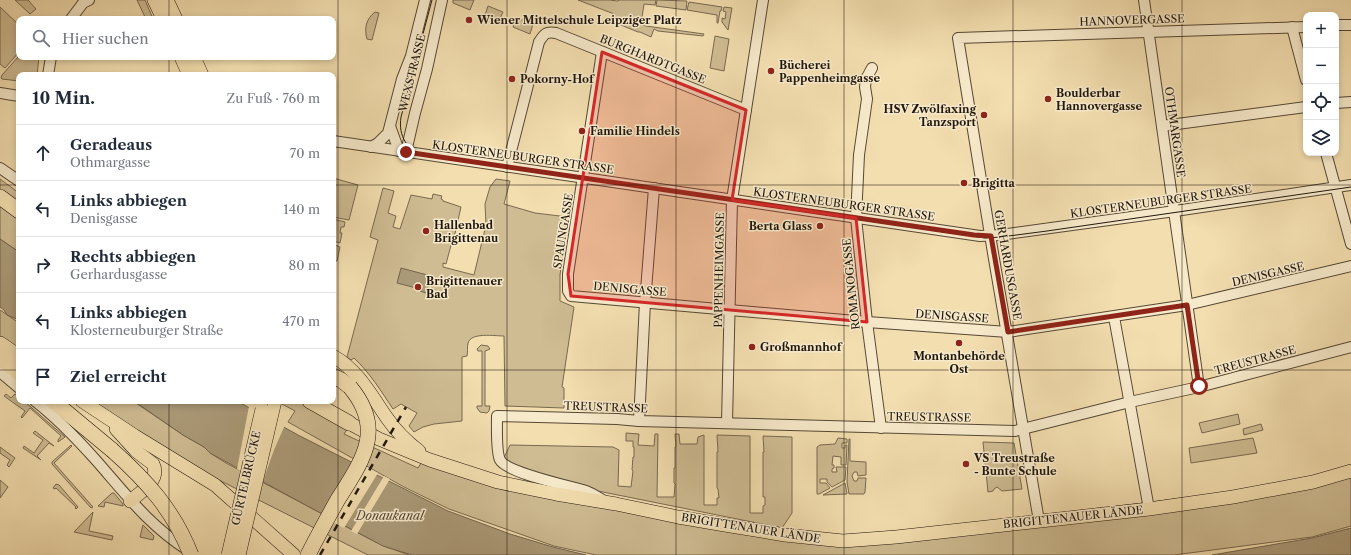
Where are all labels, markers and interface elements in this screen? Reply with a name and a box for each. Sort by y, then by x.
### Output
street label: HANNOVERGASSE [1079,11,1185,29]
map controls [1303,12,1339,156]
button: + [1303,12,1339,48]
place label: Wiener Mittelschule Leipziger Platz [476,13,682,27]
marker: Wiener Mittelschule Leipziger Platz [464,15,474,25]
search box [16,16,336,60]
icon: search [30,27,52,49]
text: Hier suchen [62,29,149,48]
street label: BURGHARDTGASSE [598,31,709,87]
street label: WEXSTRASSE [395,32,429,115]
button: − [1303,48,1339,84]
place label: Bücherei Pappenheimgasse [779,58,880,85]
marker: Bücherei Pappenheimgasse [766,66,776,76]
place label: Pokorny-Hof [520,72,595,86]
marker: Pokorny-Hof [507,74,517,84]
button: locate [1303,84,1339,120]
place label: Boulderbar Hannovergasse [1056,86,1142,113]
street label: OTHMARGASSE [1162,86,1188,179]
text: 10 Min. [32,88,95,108]
text: Zu Fuß · 760 m [226,90,320,106]
marker: Boulderbar Hannovergasse [1043,94,1053,104]
place label: HSV Zwölfaxing Tanzsport [884,102,977,129]
marker: HSV Zwölfaxing Tanzsport [979,110,989,120]
button: layers [1303,120,1339,156]
place label: Familie Hindels [590,124,680,138]
marker: Familie Hindels [577,126,587,136]
text: Geradeaus [70,135,152,154]
street label: KLOSTERNEUBURGER STRASSE [431,137,615,177]
icon: ahead [32,142,54,164]
route end [397,143,415,161]
text: 70 m [290,145,320,161]
text: Othmargasse [70,154,150,170]
place label: Brigitta [972,176,1016,190]
marker: Brigitta [959,178,969,188]
street label: KLOSTERNEUBURGER STRASSE [1069,181,1253,221]
street label: KLOSTERNEUBURGER STRASSE [752,184,936,224]
text: Links abbiegen [70,191,187,210]
street label: SPAUNGASSE [550,192,576,270]
icon: left [32,198,54,220]
text: 140 m [283,201,320,217]
street label: GERHARDUSGASSE [991,209,1025,322]
text: Denisgasse [70,210,138,226]
street label: PAPPENHEIMGASSE [711,212,727,328]
place label: Hallenbad Brigittenau [434,218,499,245]
place label: Berta Glass [749,219,812,233]
marker: Berta Glass [815,221,825,231]
marker: Hallenbad Brigittenau [421,226,431,236]
street label: ROMANOGASSE [839,237,863,330]
text: Rechts abbiegen [70,247,196,266]
icon: right [32,254,54,276]
text: 80 m [288,257,320,273]
street label: DENISGASSE [1230,259,1306,289]
text: Gerhardusgasse [70,266,167,282]
place label: Brigittenauer Bad [426,274,503,301]
street label: DENISGASSE [593,279,668,299]
marker: Brigittenauer Bad [413,282,423,292]
text: Links abbiegen [70,303,187,322]
street label: DENISGASSE [915,306,990,326]
icon: left [32,310,54,332]
text: 470 m [282,313,320,329]
text: Klosterneuburger Straße [70,322,223,338]
marker: Montanbehörde Ost [954,338,964,348]
place label: Großmannhof [760,340,843,354]
marker: Großmannhof [747,342,757,352]
street label: TREUSTRASSE [1213,342,1298,378]
place label: Montanbehörde Ost [913,349,1005,376]
icon: arrive [32,366,54,388]
text: Ziel erreicht [70,367,166,386]
route start [1190,377,1208,395]
street label: TREUSTRASSE [564,399,649,415]
street label: TREUSTRASSE [887,409,972,425]
street label: GÜRTELBRÜCKE [227,429,264,527]
place label: VS Treustraße - Bunte Schule [973,451,1057,478]
marker: VS Treustraße - Bunte Schule [961,459,971,469]
street label: BRIGITTENAUER LÄNDE [1002,503,1144,531]
water label: Donaukanal [355,508,425,523]
street label: BRIGITTENAUER LÄNDE [680,510,822,546]

